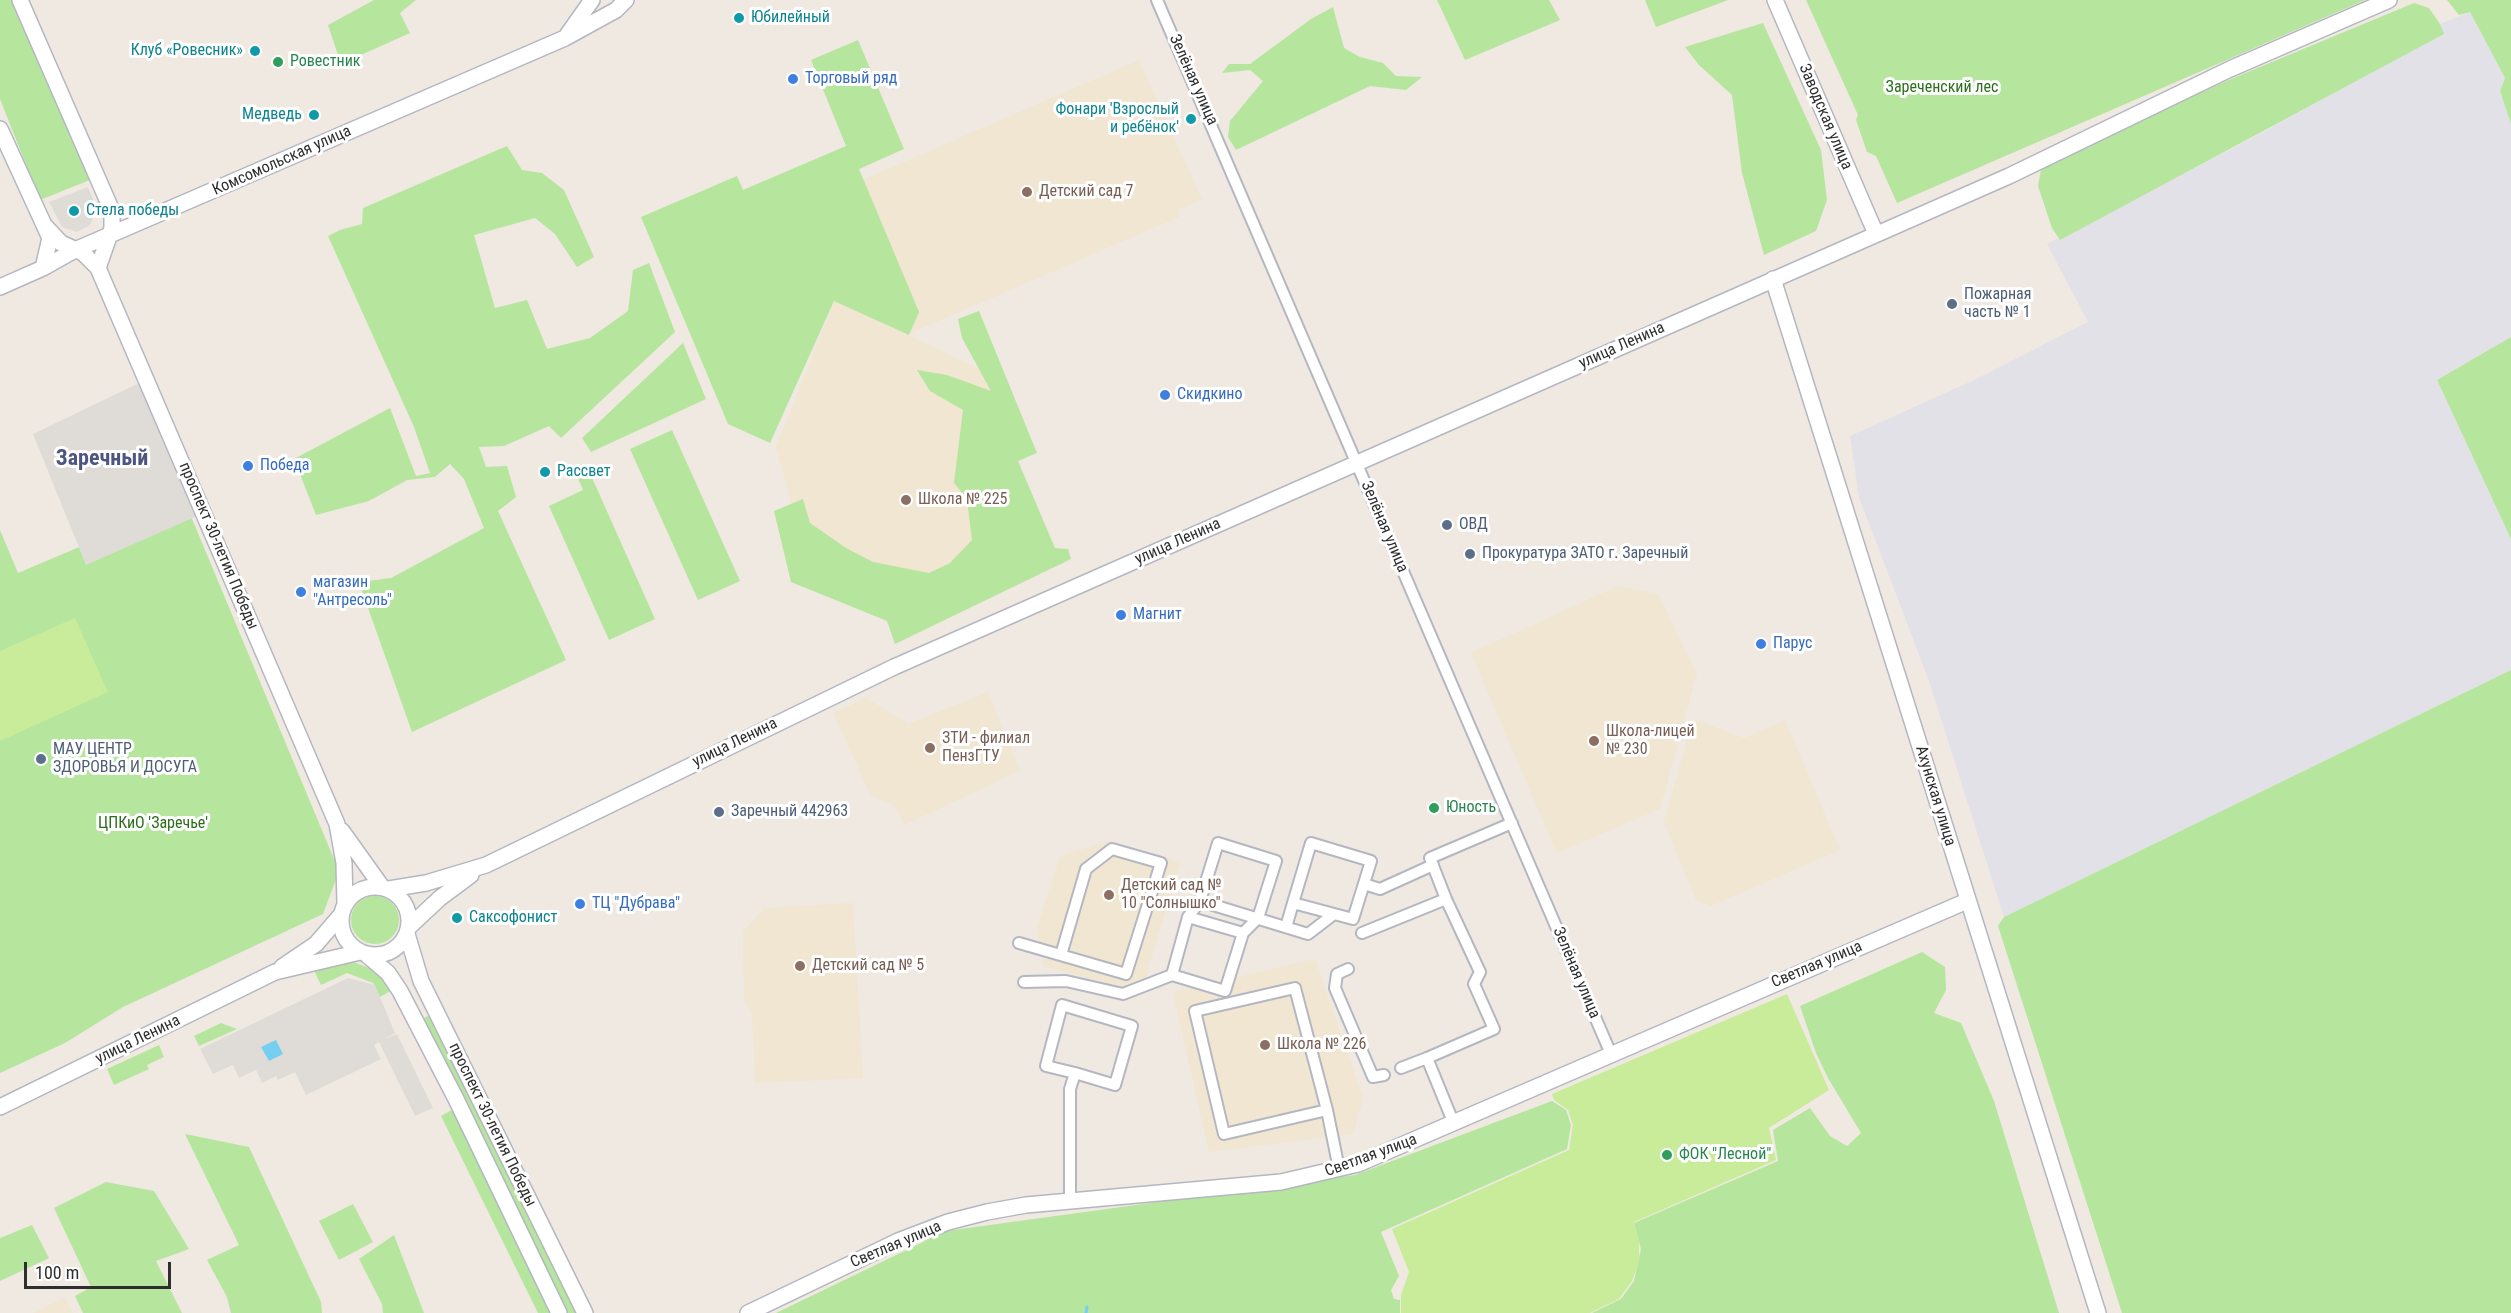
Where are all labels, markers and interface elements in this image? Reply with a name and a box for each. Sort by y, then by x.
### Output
place label: Юбилейный [751,8,830,28]
marker: Юбилейный [732,11,746,25]
street label: Зелёная улица [1164,32,1222,128]
place label: Клуб «Ровесник» [131,41,243,61]
marker: Клуб «Ровесник» [248,44,262,58]
place label: Ровестник [290,52,361,72]
marker: Ровестник [271,55,285,69]
street label: Заводская улица [1794,61,1856,173]
place label: Торговый ряд [805,69,897,89]
marker: Торговый ряд [786,72,800,86]
park label: Зареченский лес [1886,78,1998,98]
place label: Фонари 'Взрослый и ребёнок' [1055,100,1179,138]
place label: Медведь [242,105,302,125]
marker: Медведь [307,108,321,122]
marker: Фонари 'Взрослый и ребёнок' [1184,112,1198,126]
street label: Комсомольская улица [210,122,354,200]
place label: Детский сад 7 [1039,182,1133,202]
marker: Детский сад 7 [1020,185,1034,199]
place label: Стела победы [86,201,179,221]
marker: Стела победы [67,204,81,218]
place label: Пожарная часть № 1 [1964,285,2031,323]
marker: Пожарная часть № 1 [1945,297,1959,311]
street label: улица Ленина [1576,319,1668,373]
place label: Скидкино [1177,385,1242,405]
marker: Скидкино [1158,388,1172,402]
district label: Заречный [56,446,148,472]
place label: Победа [260,456,309,476]
marker: Победа [241,459,255,473]
street label: проспект 30-летия Победы [174,460,262,632]
place label: Рассвет [557,462,610,482]
marker: Рассвет [538,465,552,479]
street label: Зелёная улица [1356,478,1412,576]
place label: Школа № 225 [918,490,1008,510]
marker: Школа № 225 [899,493,913,507]
street label: улица Ленина [1132,515,1224,569]
place label: ОВД [1459,515,1488,535]
marker: ОВД [1440,518,1454,532]
place label: Прокуратура ЗАТО г. Заречный [1482,544,1688,564]
marker: Прокуратура ЗАТО г. Заречный [1463,547,1477,561]
place label: магазин "Антресоль" [313,573,392,611]
marker: магазин "Антресоль" [294,585,308,599]
place label: Магнит [1133,605,1182,625]
marker: Магнит [1114,608,1128,622]
place label: Парус [1773,634,1812,654]
marker: Парус [1754,637,1768,651]
street label: улица Ленина [690,714,780,772]
place label: Школа-лицей № 230 [1606,722,1695,760]
place label: ЗТИ - филиал ПензГТУ [942,729,1030,767]
marker: Школа-лицей № 230 [1587,734,1601,748]
place label: МАУ ЦЕНТР ЗДОРОВЬЯ И ДОСУГА [53,740,197,778]
marker: ЗТИ - филиал ПензГТУ [923,741,937,755]
street label: Ахунская улица [1911,744,1959,848]
marker: МАУ ЦЕНТР ЗДОРОВЬЯ И ДОСУГА [34,752,48,766]
place label: Юность [1446,798,1496,818]
marker: Юность [1427,801,1441,815]
place label: Заречный 442963 [731,802,848,822]
marker: Заречный 442963 [712,805,726,819]
park label: ЦПКиО 'Заречье' [98,814,208,834]
place label: Детский сад № 10 "Солнышко" [1121,876,1222,914]
marker: Детский сад № 10 "Солнышко" [1102,888,1116,902]
place label: ТЦ "Дубрава" [592,894,680,914]
marker: ТЦ "Дубрава" [573,897,587,911]
place label: Саксофонист [469,908,557,928]
marker: Саксофонист [450,911,464,925]
street label: Зелёная улица [1548,924,1604,1022]
street label: Светлая улица [1769,937,1865,993]
place label: Детский сад № 5 [812,956,924,976]
marker: Детский сад № 5 [793,959,807,973]
street label: улица Ленина [93,1011,183,1069]
place label: Школа № 226 [1277,1035,1367,1055]
marker: Школа № 226 [1258,1038,1272,1052]
street label: проспект 30-летия Победы [444,1040,540,1210]
street label: Светлая улица [1322,1130,1420,1182]
place label: ФОК "Лесной" [1679,1145,1771,1165]
marker: ФОК "Лесной" [1660,1148,1674,1162]
street label: Светлая улица [848,1217,944,1273]
scale bar [27,1250,174,1288]
text: 100 m [35,1262,79,1283]

